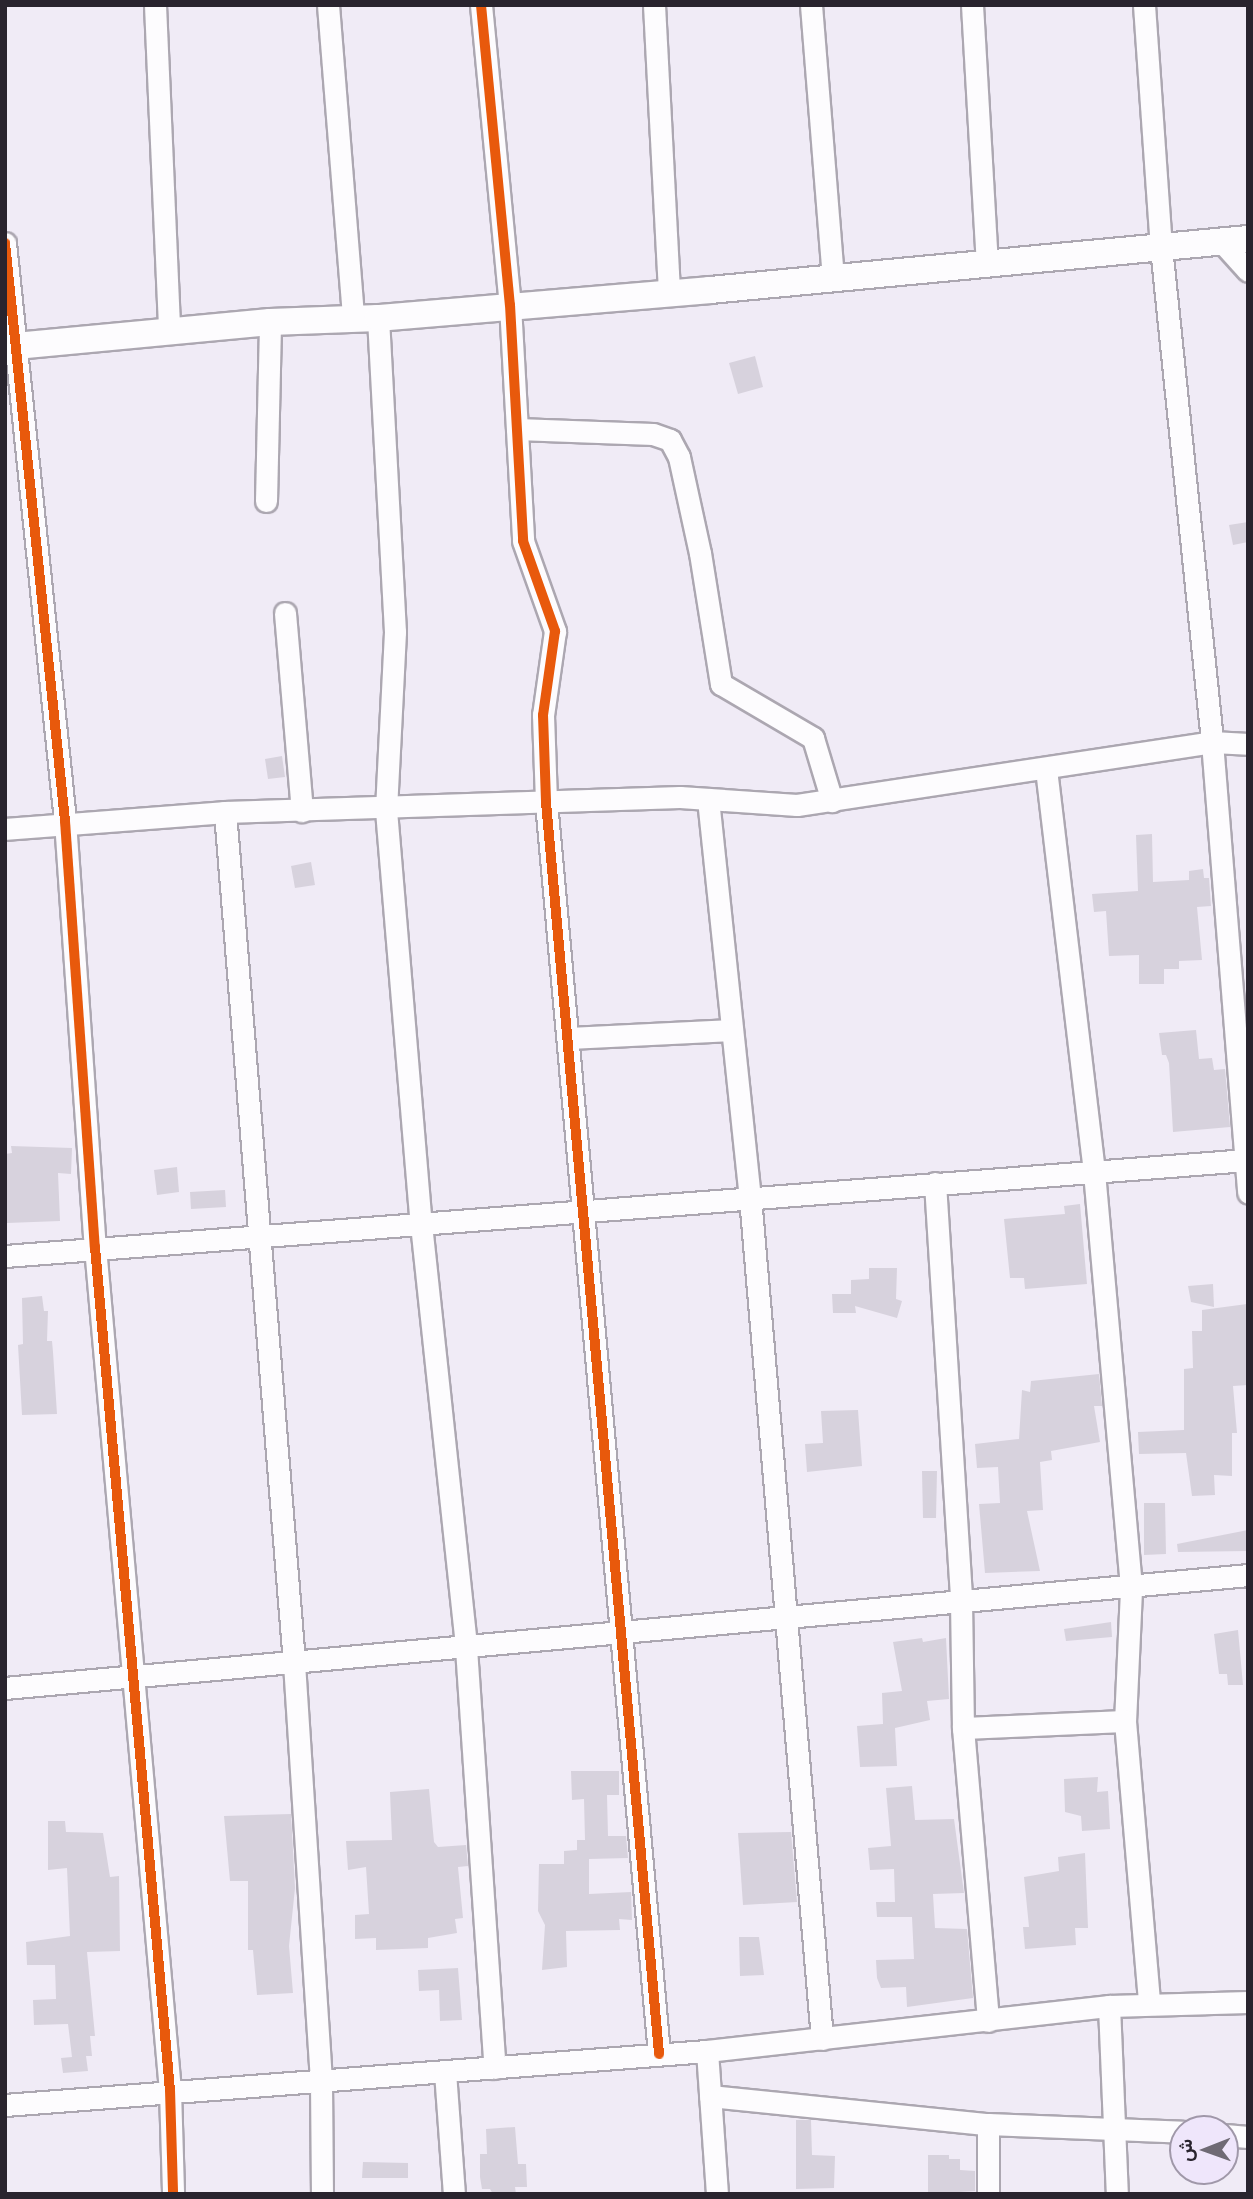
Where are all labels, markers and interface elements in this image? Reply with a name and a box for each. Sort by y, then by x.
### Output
north arrow [1169,2115,1239,2185]
text: ش [1173,2139,1196,2162]

